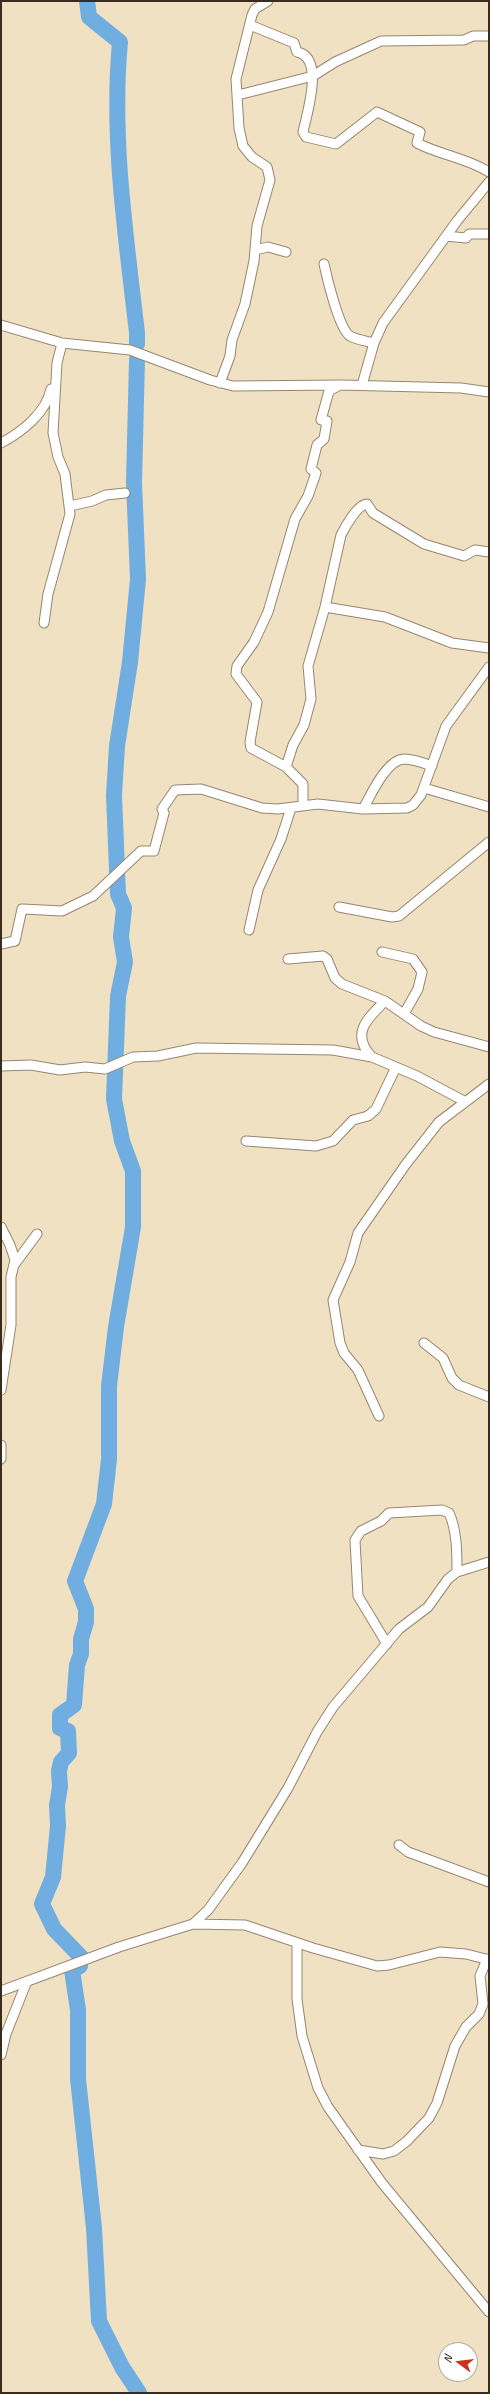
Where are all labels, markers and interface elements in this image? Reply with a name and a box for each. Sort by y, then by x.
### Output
north arrow [438,2342,478,2382]
text: N [440,2354,455,2364]

